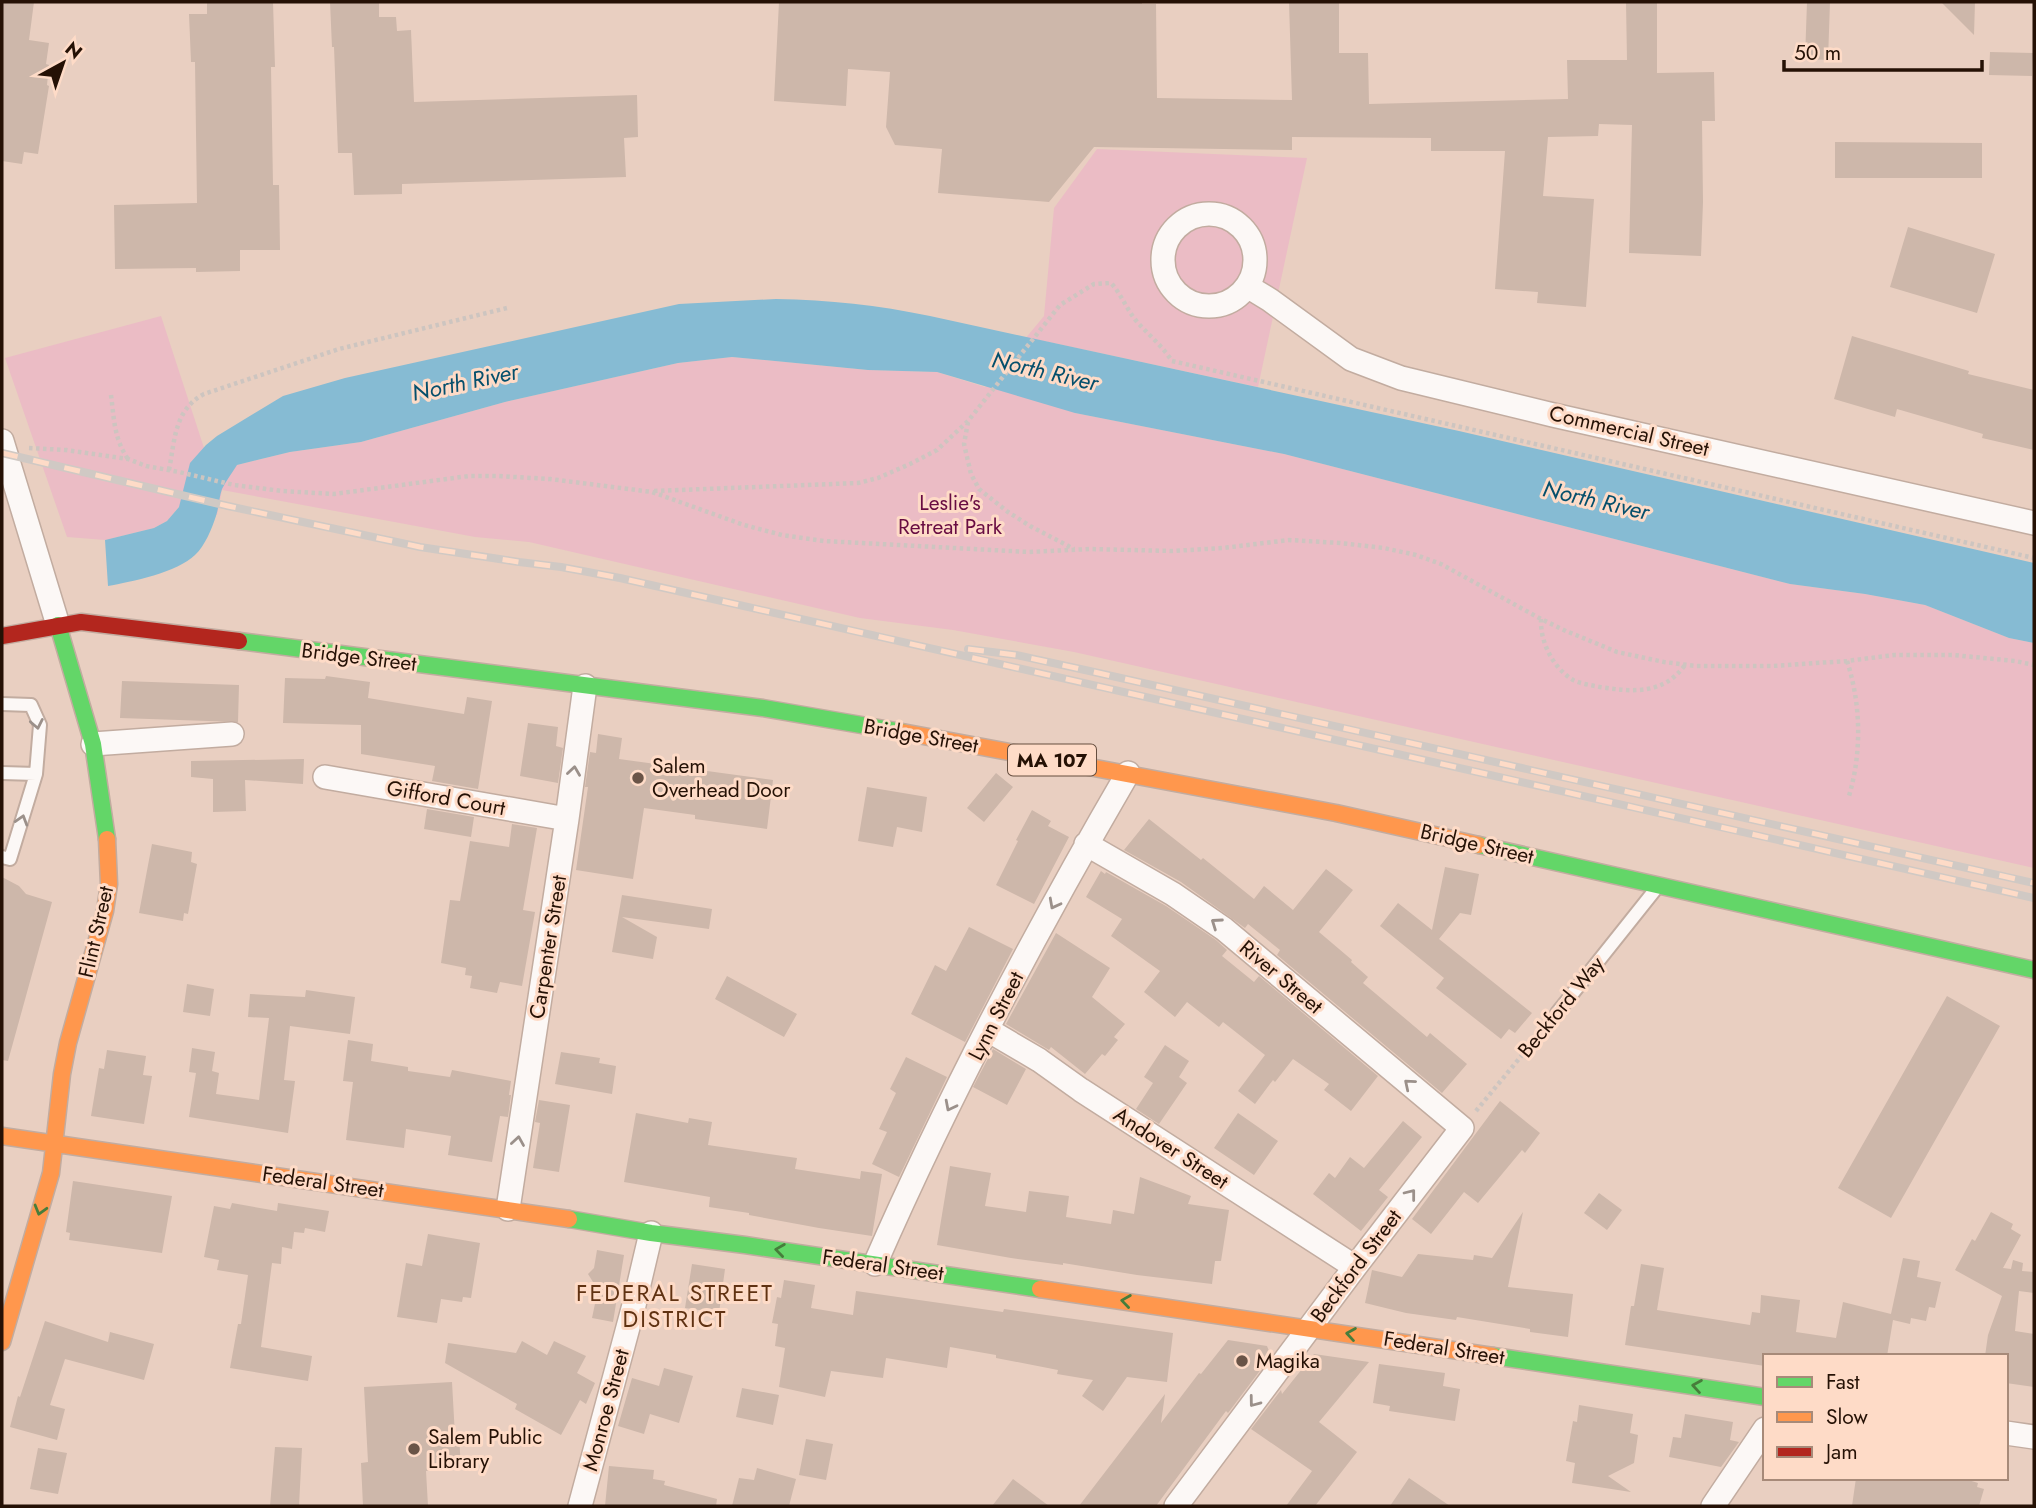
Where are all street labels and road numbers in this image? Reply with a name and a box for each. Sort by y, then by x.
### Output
street label: Commercial Street [1546,398,1712,464]
street label: Bridge Street [300,635,418,679]
street label: Bridge Street [861,711,981,761]
road number: MA 107 [1008,744,1096,776]
street label: Gifford Court [384,773,508,823]
street label: Bridge Street [1417,816,1537,872]
street label: Carpenter Street [522,873,574,1021]
street label: Flint Street [71,883,121,981]
street label: River Street [1233,933,1329,1021]
street label: Beckford Way [1511,949,1612,1064]
street label: Lynn Street [961,966,1031,1066]
street label: Andover Street [1108,1100,1234,1196]
street label: Federal Street [260,1159,386,1205]
street label: Beckford Street [1303,1203,1409,1329]
street label: Federal Street [820,1242,946,1288]
street label: Federal Street [1381,1324,1507,1372]
street label: Monroe Street [575,1346,637,1474]

